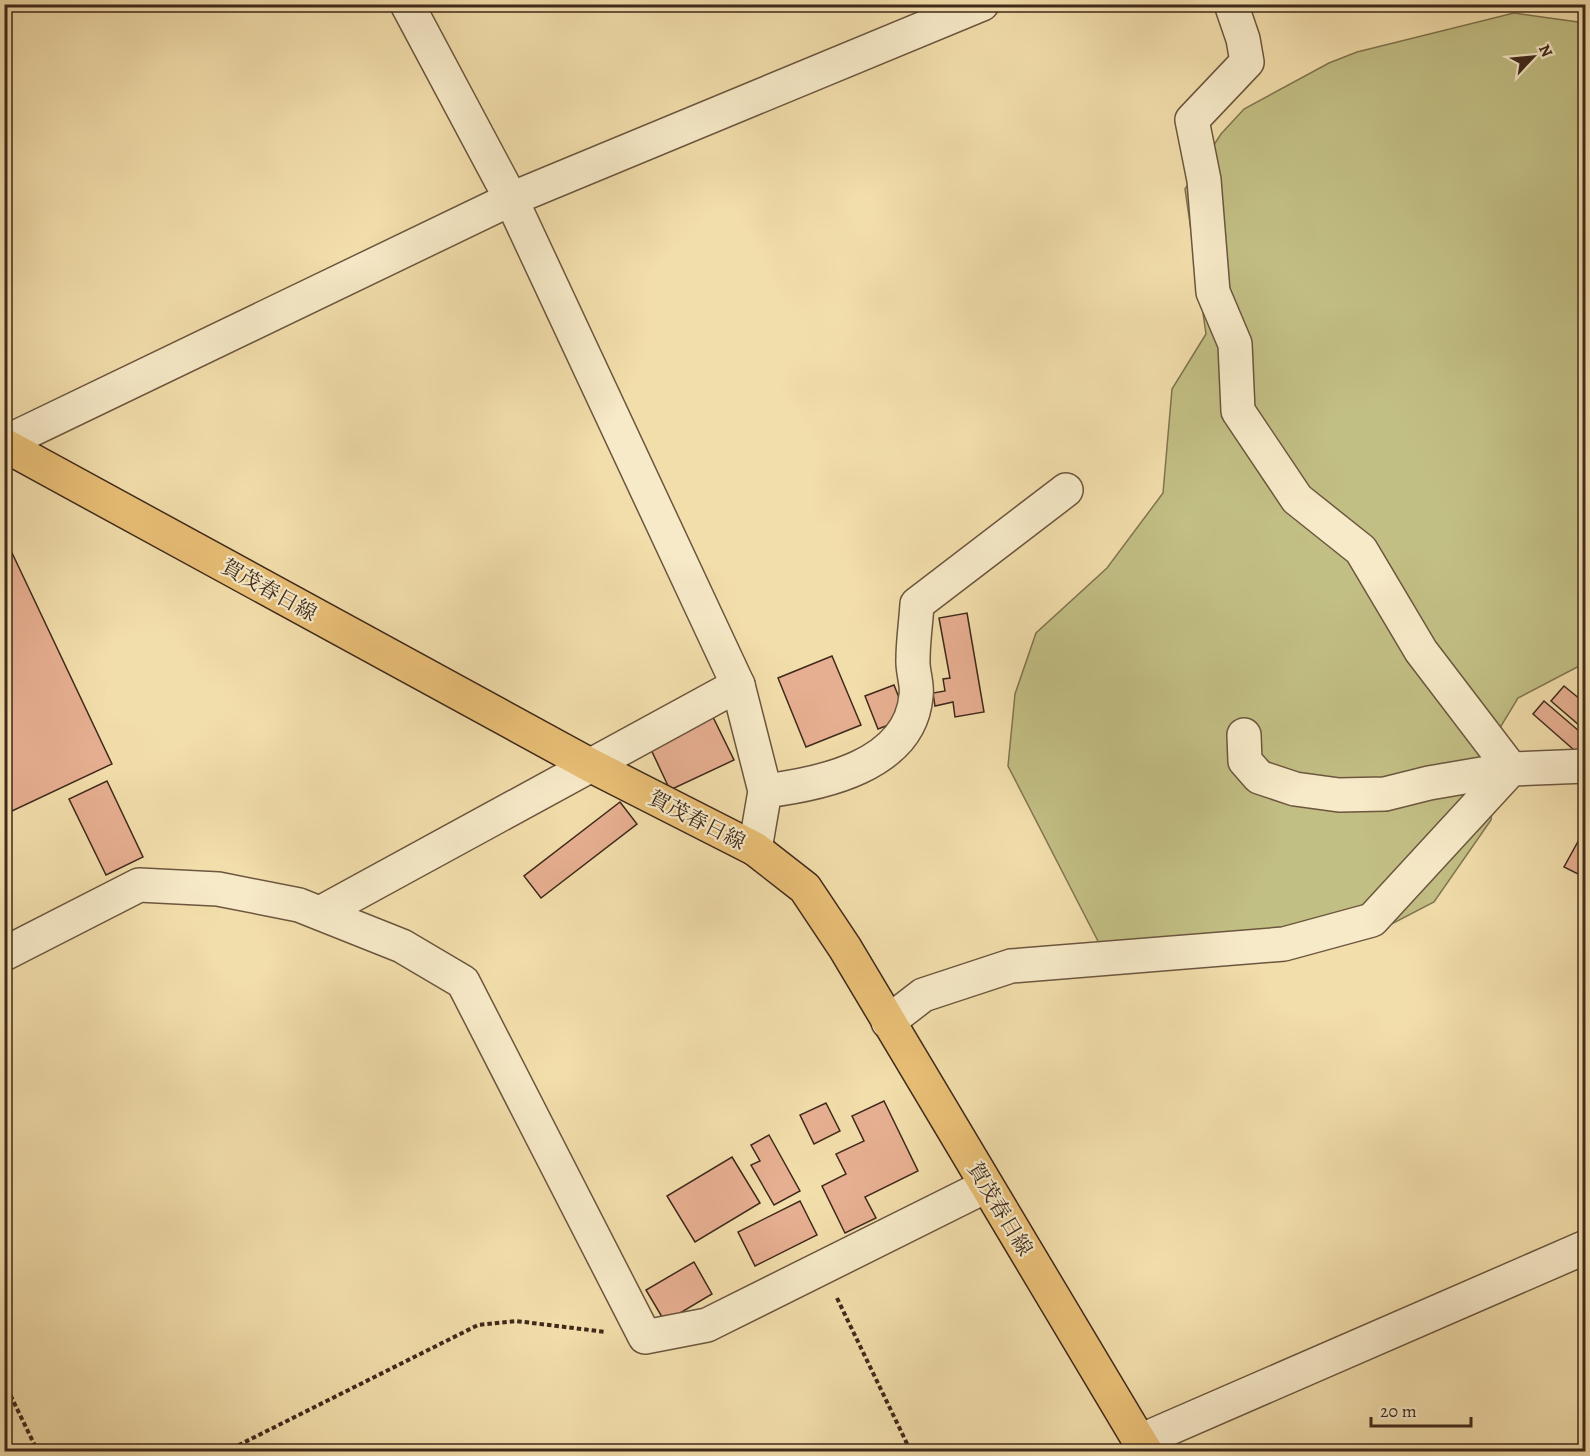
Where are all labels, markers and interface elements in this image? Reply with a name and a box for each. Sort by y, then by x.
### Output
north arrow [1503,27,1563,87]
text: N [1533,41,1558,61]
street label: 賀茂春日線 [216,552,322,628]
street label: 賀茂春日線 [644,784,750,856]
street label: 賀茂春日線 [961,1157,1039,1261]
scale bar [1371,1390,1472,1428]
text: 20 m [1380,1399,1417,1423]

